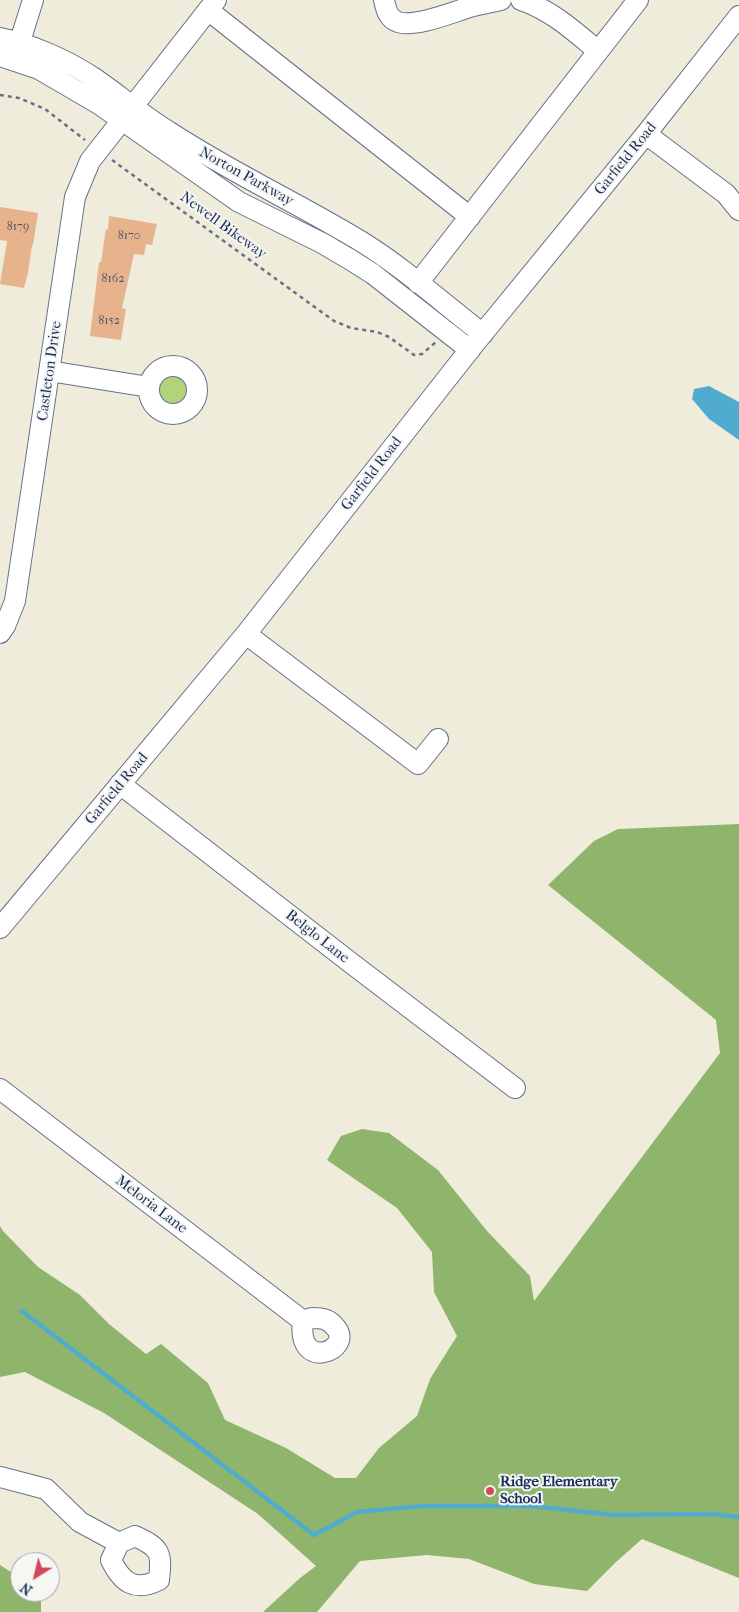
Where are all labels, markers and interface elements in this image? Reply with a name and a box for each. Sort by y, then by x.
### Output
street label: Garfield Road [591,119,661,199]
street label: Norton Parkway [196,144,296,210]
street label: Newell Bikeway [176,189,270,263]
house number: 8179 [7,220,29,234]
house number: 8170 [118,229,140,243]
house number: 8162 [102,272,124,286]
house number: 8152 [98,314,120,328]
street label: Castleton Drive [34,320,66,422]
street label: Garfield Road [338,434,406,514]
street label: Garfield Road [82,749,152,829]
street label: Belglo Lane [281,906,353,968]
street label: Meloria Lane [111,1172,191,1238]
place label: Ridge Elementary School [500,1473,618,1508]
marker: Ridge Elementary School [484,1485,496,1497]
north arrow [10,1552,60,1602]
text: N [17,1579,36,1599]

